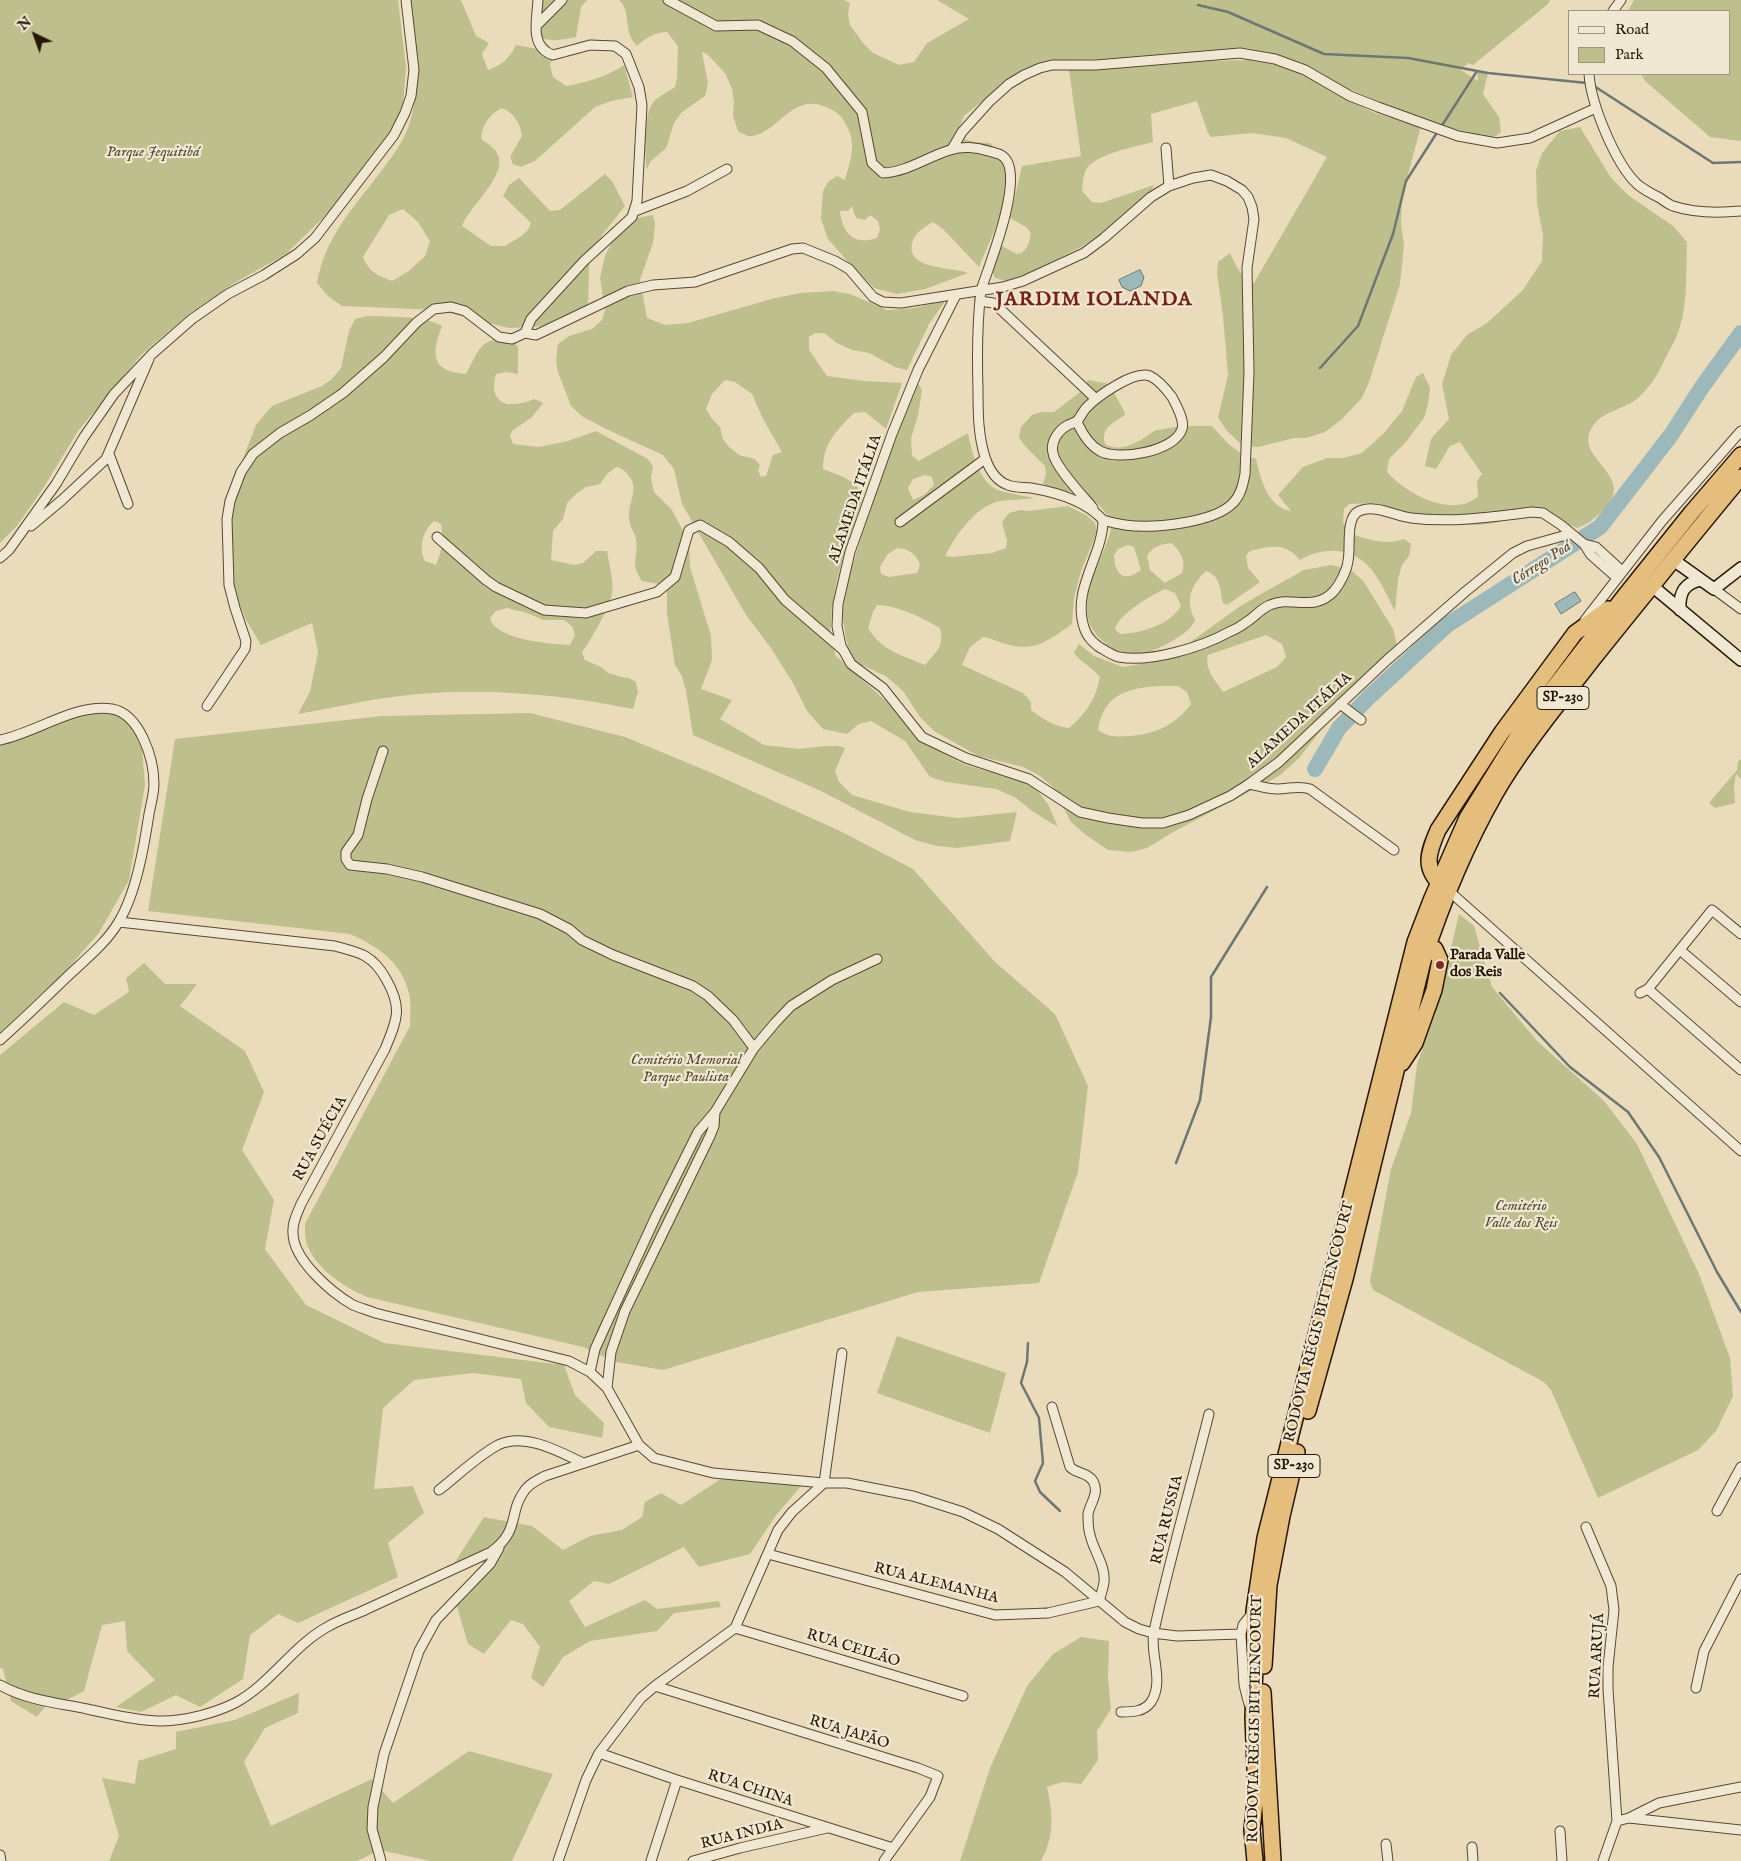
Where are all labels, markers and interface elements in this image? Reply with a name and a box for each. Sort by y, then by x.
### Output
north arrow [10,10,60,60]
legend [1568,10,1731,75]
text: N [14,13,35,35]
text: Road [1615,20,1649,39]
text: Park [1615,45,1644,64]
park label: Parque Jequitibá [106,144,200,162]
district label: JARDIM IOLANDA [994,289,1194,313]
street label: ALAMEDA ITÁLIA [826,432,886,566]
water label: Córrego Poá [1509,538,1575,590]
street label: ALAMEDA ITÁLIA [1244,669,1356,773]
road number: SP-230 [1537,686,1589,710]
place label: Parada Valle dos Reis [1450,947,1525,982]
marker: Parada Valle dos Reis [1434,959,1446,971]
park label: Cemitério Memorial Parque Paulista [631,1052,741,1087]
street label: RUA SUÉCIA [290,1093,352,1185]
park label: Cemitério Valle dos Reis [1484,1198,1558,1233]
street label: RODOVIA RÉGIS BITTENCOURT [1281,1200,1359,1444]
road number: SP-230 [1268,1454,1320,1478]
street label: RUA RUSSIA [1148,1473,1188,1567]
street label: RUA ALEMANHA [872,1560,1000,1608]
street label: RODOVIA RÉGIS BITTENCOURT [1245,1595,1267,1843]
street label: RUA ARUJÁ [1587,1613,1609,1699]
street label: RUA CEILÃO [804,1626,902,1672]
street label: RUA JAPÃO [807,1712,891,1754]
street label: RUA CHINA [705,1767,795,1811]
street label: RUA INDIA [699,1816,785,1854]

